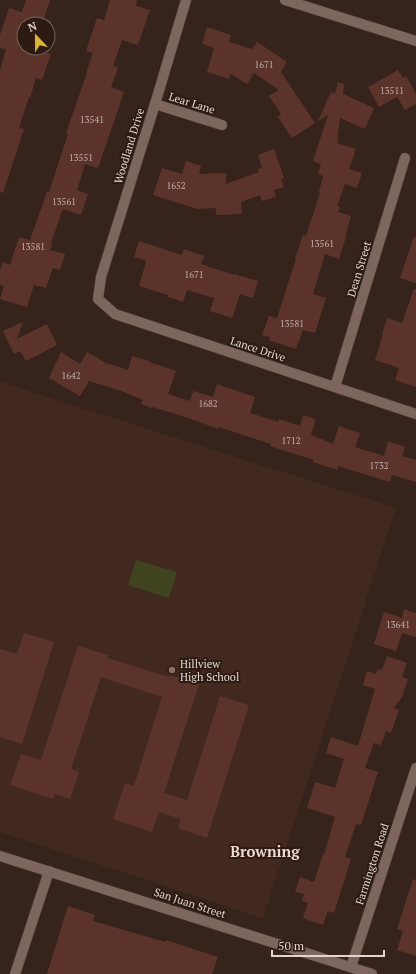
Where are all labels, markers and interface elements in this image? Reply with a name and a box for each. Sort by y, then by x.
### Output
north arrow [16,16,56,56]
text: N [26,18,39,35]
house number: 1671 [254,59,274,71]
house number: 13511 [380,85,404,97]
street label: Lear Lane [167,89,217,117]
street label: Woodland Drive [111,106,147,185]
house number: 13541 [80,114,104,126]
house number: 13551 [69,152,93,164]
house number: 1652 [166,180,186,192]
house number: 13561 [52,196,76,208]
house number: 13561 [310,238,334,250]
street label: Dean Street [344,239,374,299]
house number: 13581 [21,241,45,253]
house number: 1671 [184,269,204,281]
house number: 13581 [280,318,304,330]
street label: Lance Drive [228,333,288,365]
house number: 1642 [61,370,81,382]
house number: 1682 [198,398,218,410]
house number: 1712 [281,435,301,447]
house number: 1732 [369,460,389,472]
house number: 13641 [386,619,410,631]
place label: Hillview High School [180,657,239,684]
marker: Hillview High School [167,665,177,675]
street label: Farmington Road [352,822,392,906]
district label: Browning [230,841,300,861]
street label: San Juan Street [152,885,228,921]
scale bar [272,932,384,958]
text: 50 m [278,938,305,953]

